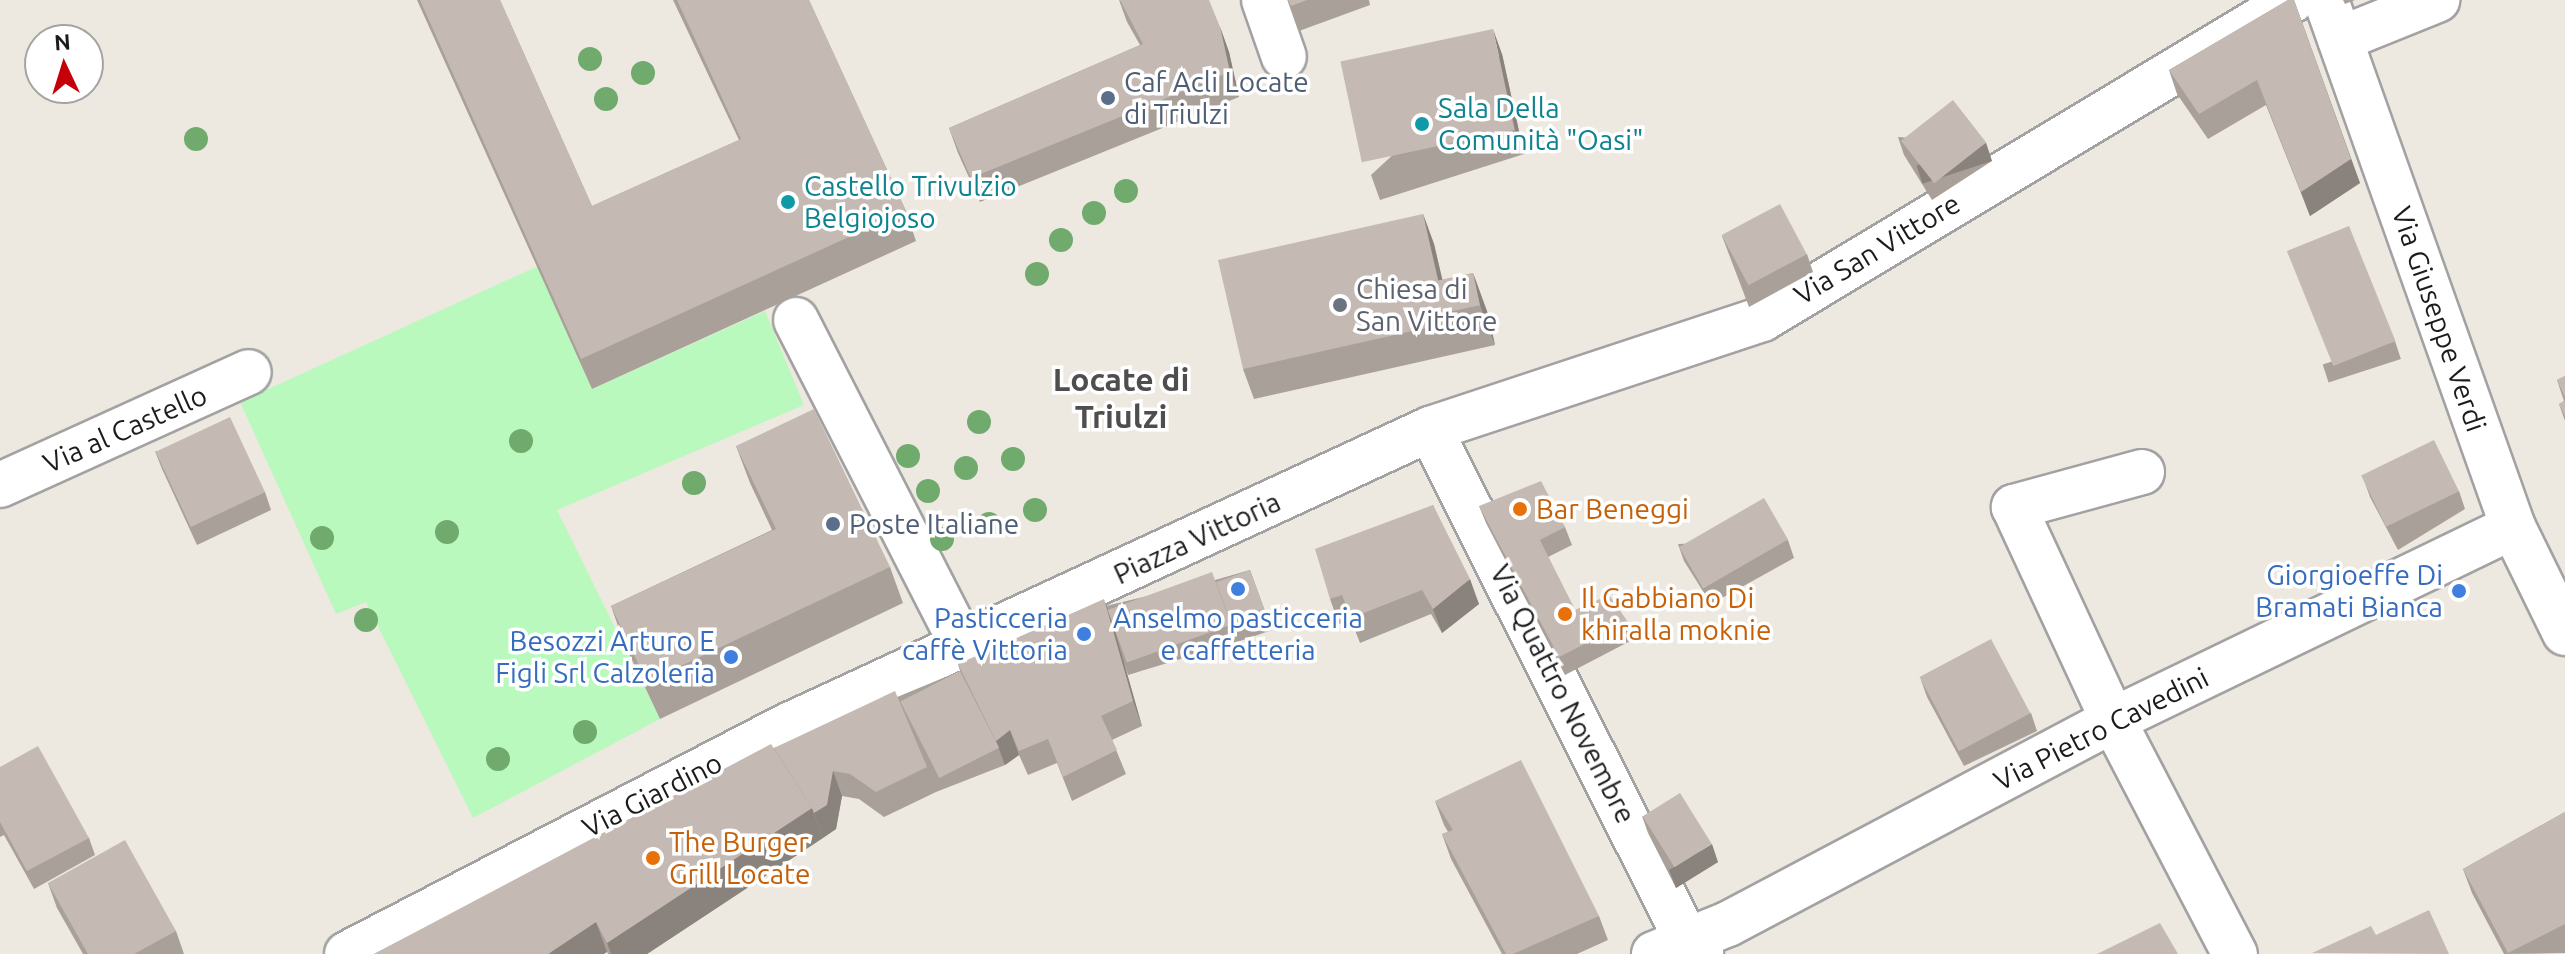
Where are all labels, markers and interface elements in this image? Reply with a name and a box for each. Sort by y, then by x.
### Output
north arrow [24,24,104,104]
text: N [53,29,71,55]
place label: Caf Acli Locate di Triulzi [1124,65,1309,131]
marker: Caf Acli Locate di Triulzi [1099,89,1117,107]
place label: Sala Della Comunità "Oasi" [1438,91,1643,157]
marker: Sala Della Comunità "Oasi" [1413,115,1431,133]
place label: Castello Trivulzio Belgiojoso [804,169,1017,235]
street label: Via San Vittore [1788,186,1966,312]
marker: Castello Trivulzio Belgiojoso [779,193,797,211]
street label: Via Giuseppe Verdi [2385,202,2493,436]
place label: Chiesa di San Vittore [1356,272,1497,338]
marker: Chiesa di San Vittore [1331,296,1349,314]
district label: Locate di Triulzi [1053,361,1189,436]
street label: Via al Castello [38,378,212,480]
street label: Piazza Vittoria [1108,485,1286,591]
place label: Bar Beneggi [1536,492,1689,526]
marker: Bar Beneggi [1511,500,1529,518]
place label: Poste Italiane [849,507,1019,541]
marker: Poste Italiane [824,515,842,533]
place label: Giorgioeffe Di Bramati Bianca [2255,558,2443,624]
street label: Via Quattro Novembre [1483,559,1643,829]
marker: Anselmo pasticceria e caffetteria [1229,580,1247,598]
place label: Il Gabbiano Di khiralla moknie [1581,581,1771,647]
marker: Giorgioeffe Di Bramati Bianca [2450,582,2468,600]
place label: Pasticceria caffè Vittoria [902,601,1068,667]
place label: Anselmo pasticceria e caffetteria [1113,601,1363,667]
marker: Il Gabbiano Di khiralla moknie [1556,605,1574,623]
place label: Besozzi Arturo E Figli Srl Calzoleria [495,624,715,690]
marker: Pasticceria caffè Vittoria [1075,625,1093,643]
marker: Besozzi Arturo E Figli Srl Calzoleria [722,648,740,666]
street label: Via Pietro Cavedini [1988,660,2214,798]
street label: Via Giardino [577,745,727,845]
place label: The Burger Grill Locate [669,825,810,891]
marker: The Burger Grill Locate [644,849,662,867]

